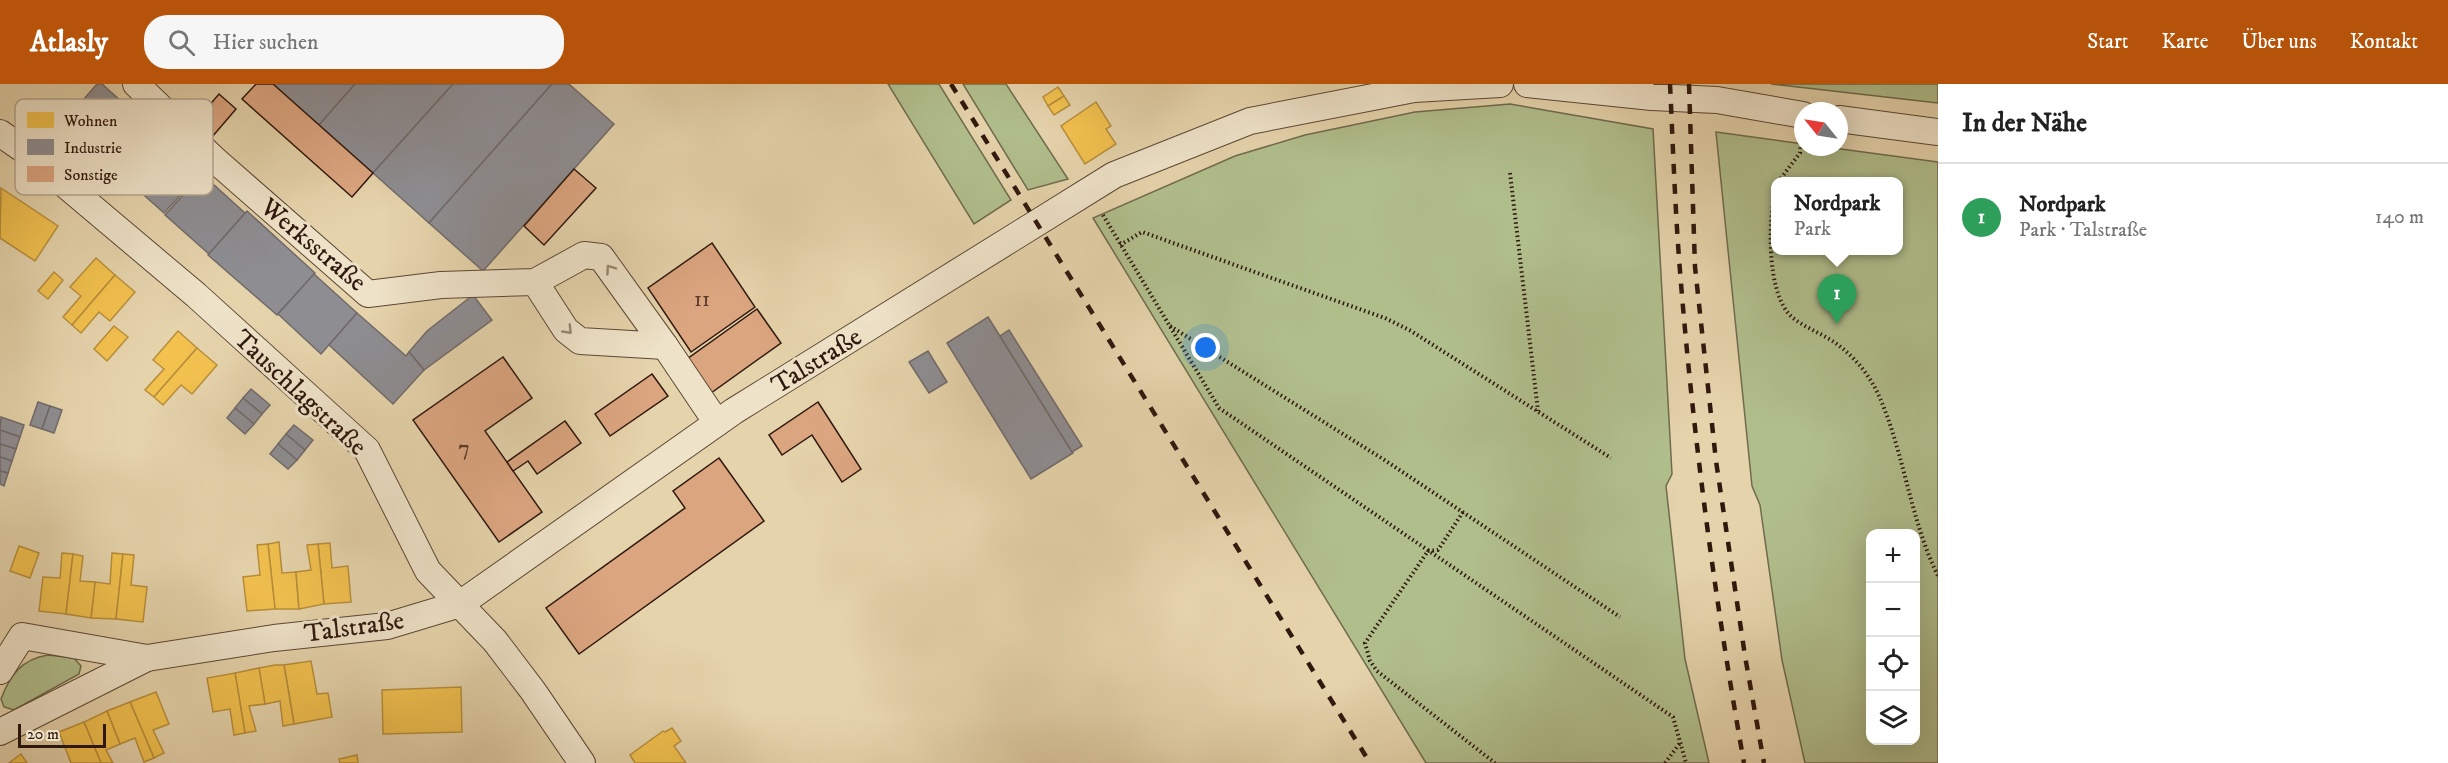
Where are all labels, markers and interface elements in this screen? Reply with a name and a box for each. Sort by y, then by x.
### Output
search box [144,15,564,69]
text: Atlasly [30,25,108,60]
icon: search [165,26,198,59]
text: Hier suchen [213,29,318,56]
text: Start [2087,29,2129,55]
text: Karte [2162,29,2208,55]
text: Über uns [2241,29,2317,55]
text: Kontakt [2350,29,2418,55]
legend [15,99,213,195]
north arrow [1794,102,1848,156]
text: In der Nähe [1962,107,2087,140]
text: Wohnen [63,111,118,131]
text: Industrie [64,138,122,158]
text: Sonstige [64,165,118,185]
popup [1771,177,1903,255]
text: Nordpark [1794,190,1880,217]
street label: Werksstraße [252,191,373,299]
text: Nordpark [2019,191,2106,218]
text: 1 [1978,205,1985,230]
text: 140 m [2375,205,2424,230]
text: Park [1794,217,1831,242]
text: Park · Talstraße [2019,218,2147,243]
one-way arrow [606,265,617,276]
pin: 1 [1818,274,1856,324]
house number: 11 [694,286,710,313]
street label: Talstraße [765,321,868,402]
street label: Tauschlagstraße [226,323,373,463]
one-way arrow [561,323,572,334]
your location [1191,333,1220,362]
house number: 7 [458,435,470,462]
map controls [1866,529,1920,745]
button: + [1866,529,1920,583]
button: − [1866,583,1920,637]
street label: Talstraße [302,604,406,651]
button: locate [1866,637,1920,691]
button: layers [1866,691,1920,745]
scale bar [18,721,106,748]
text: 20 m [27,724,59,744]

